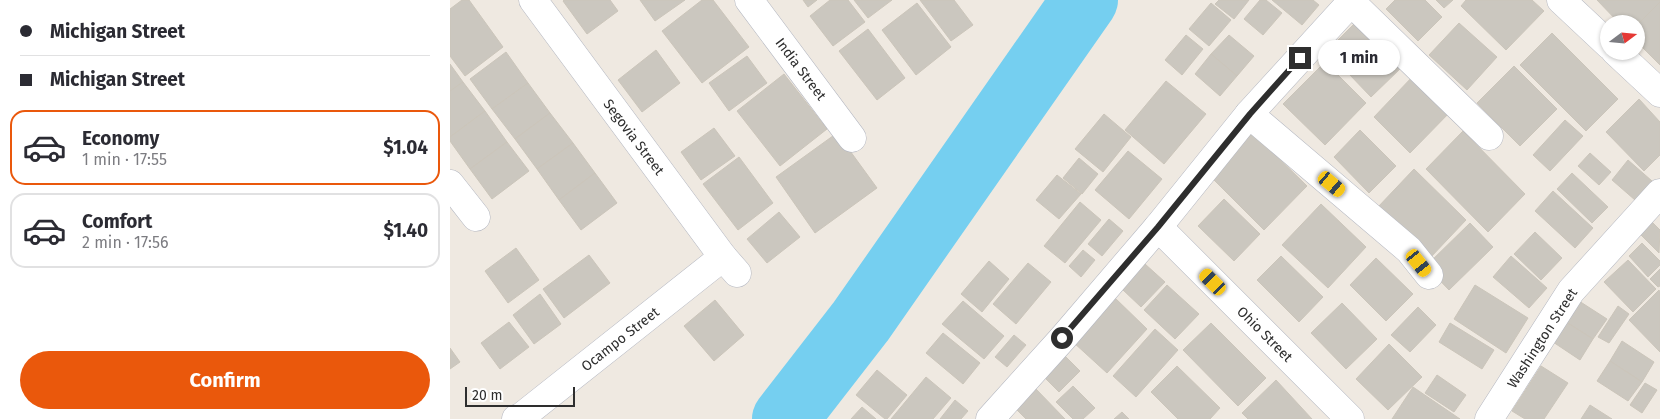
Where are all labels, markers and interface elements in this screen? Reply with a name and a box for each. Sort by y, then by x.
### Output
north arrow [1600,15,1645,60]
map controls [1600,15,1645,60]
text: Michigan Street [50,20,185,43]
street label: India Street [772,35,830,105]
callout: 1 min [1318,40,1400,76]
route end [1289,47,1311,69]
text: 1 min [1340,48,1378,67]
text: Michigan Street [50,68,185,91]
street label: Segovia Street [600,96,668,179]
icon: car [22,125,67,170]
text: Economy [82,127,159,150]
text: $1.04 [383,136,428,159]
text: 1 min · 17:55 [82,150,167,169]
car [1315,169,1348,199]
icon: car [22,208,67,253]
text: Comfort [82,210,152,233]
text: $1.40 [383,219,428,242]
text: 2 min · 17:56 [82,233,169,252]
car [1403,247,1434,279]
car [1197,266,1228,298]
street label: Washington Street [1504,284,1582,391]
street label: Ocampo Street [578,303,663,375]
street label: Ohio Street [1233,303,1297,366]
route start [1051,327,1073,349]
button: Confirm [20,351,430,409]
scale bar [465,384,575,407]
text: 20 m [472,387,502,404]

